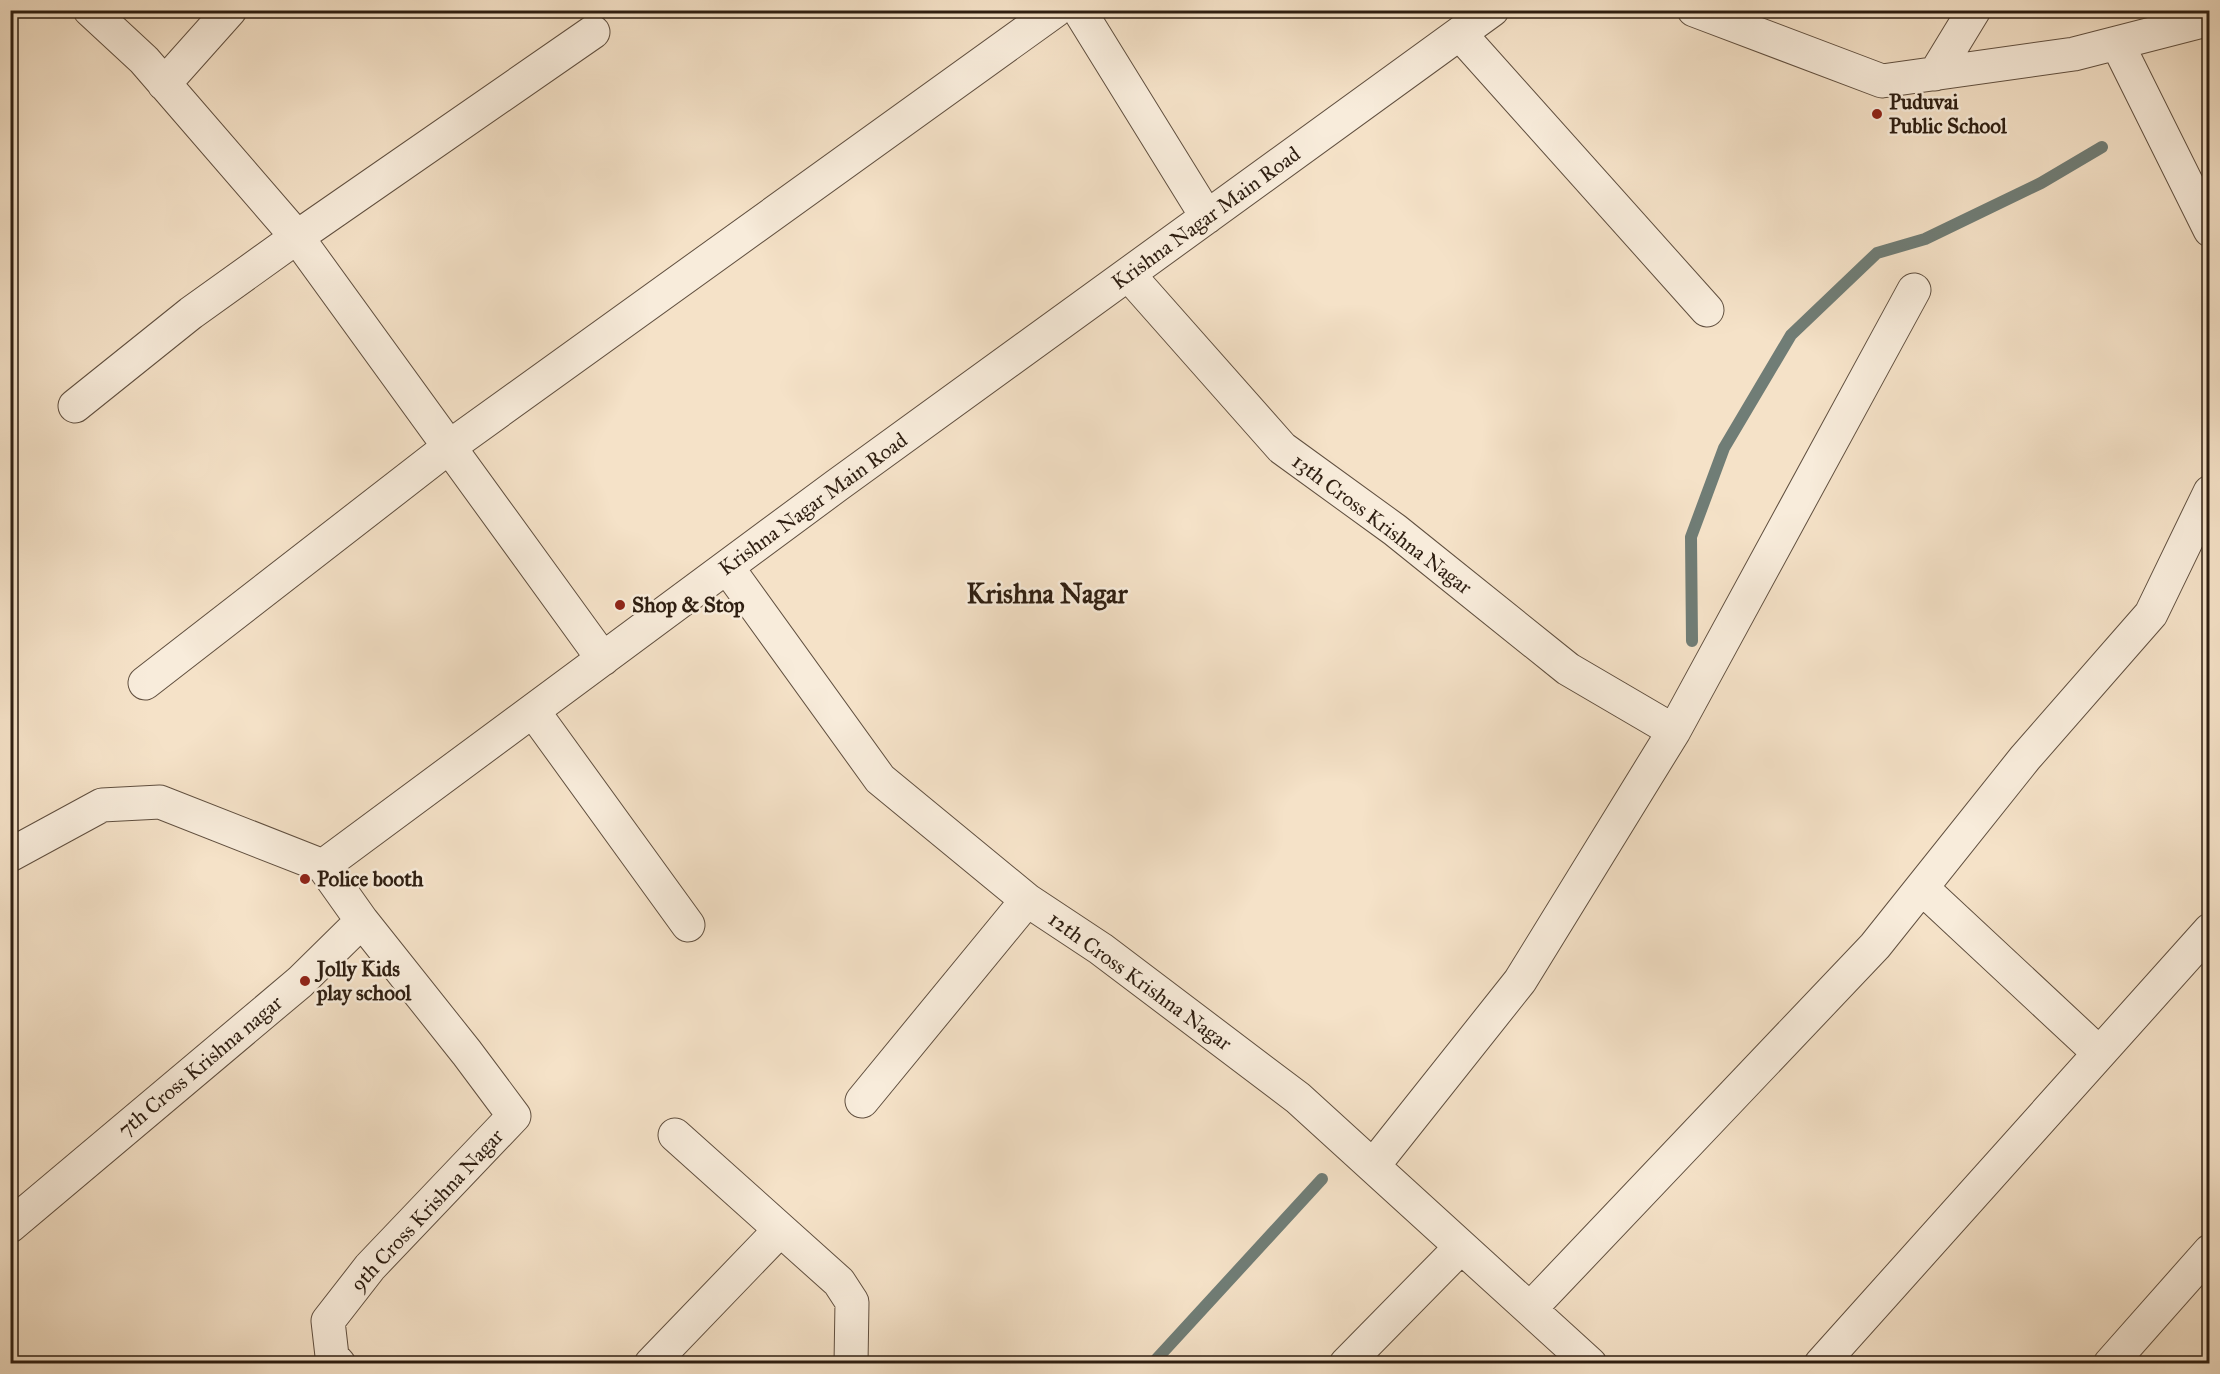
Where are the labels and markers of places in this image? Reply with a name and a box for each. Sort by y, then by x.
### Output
place label: Puduvai Public School [1889,89,2008,139]
marker: Puduvai Public School [1870,107,1884,121]
place label: Shop & Stop [632,592,745,618]
marker: Shop & Stop [613,598,627,612]
place label: Police booth [317,866,424,892]
marker: Police booth [298,872,312,886]
place label: Jolly Kids play school [314,956,413,1006]
marker: Jolly Kids play school [298,974,312,988]

